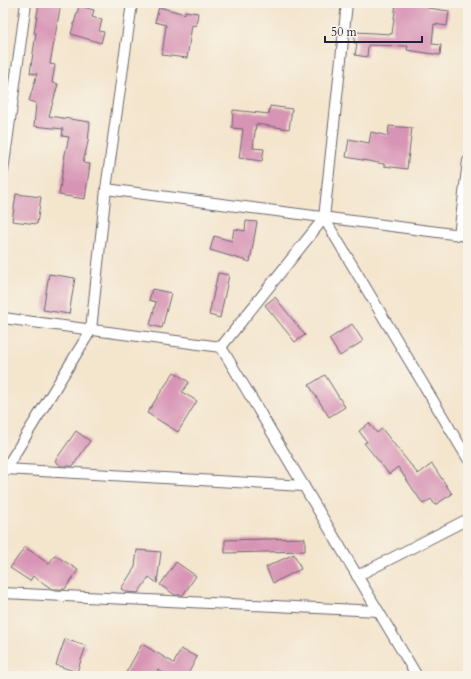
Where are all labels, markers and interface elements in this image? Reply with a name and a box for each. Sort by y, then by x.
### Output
scale bar [325,18,422,44]
text: 50 m [331,24,358,40]

